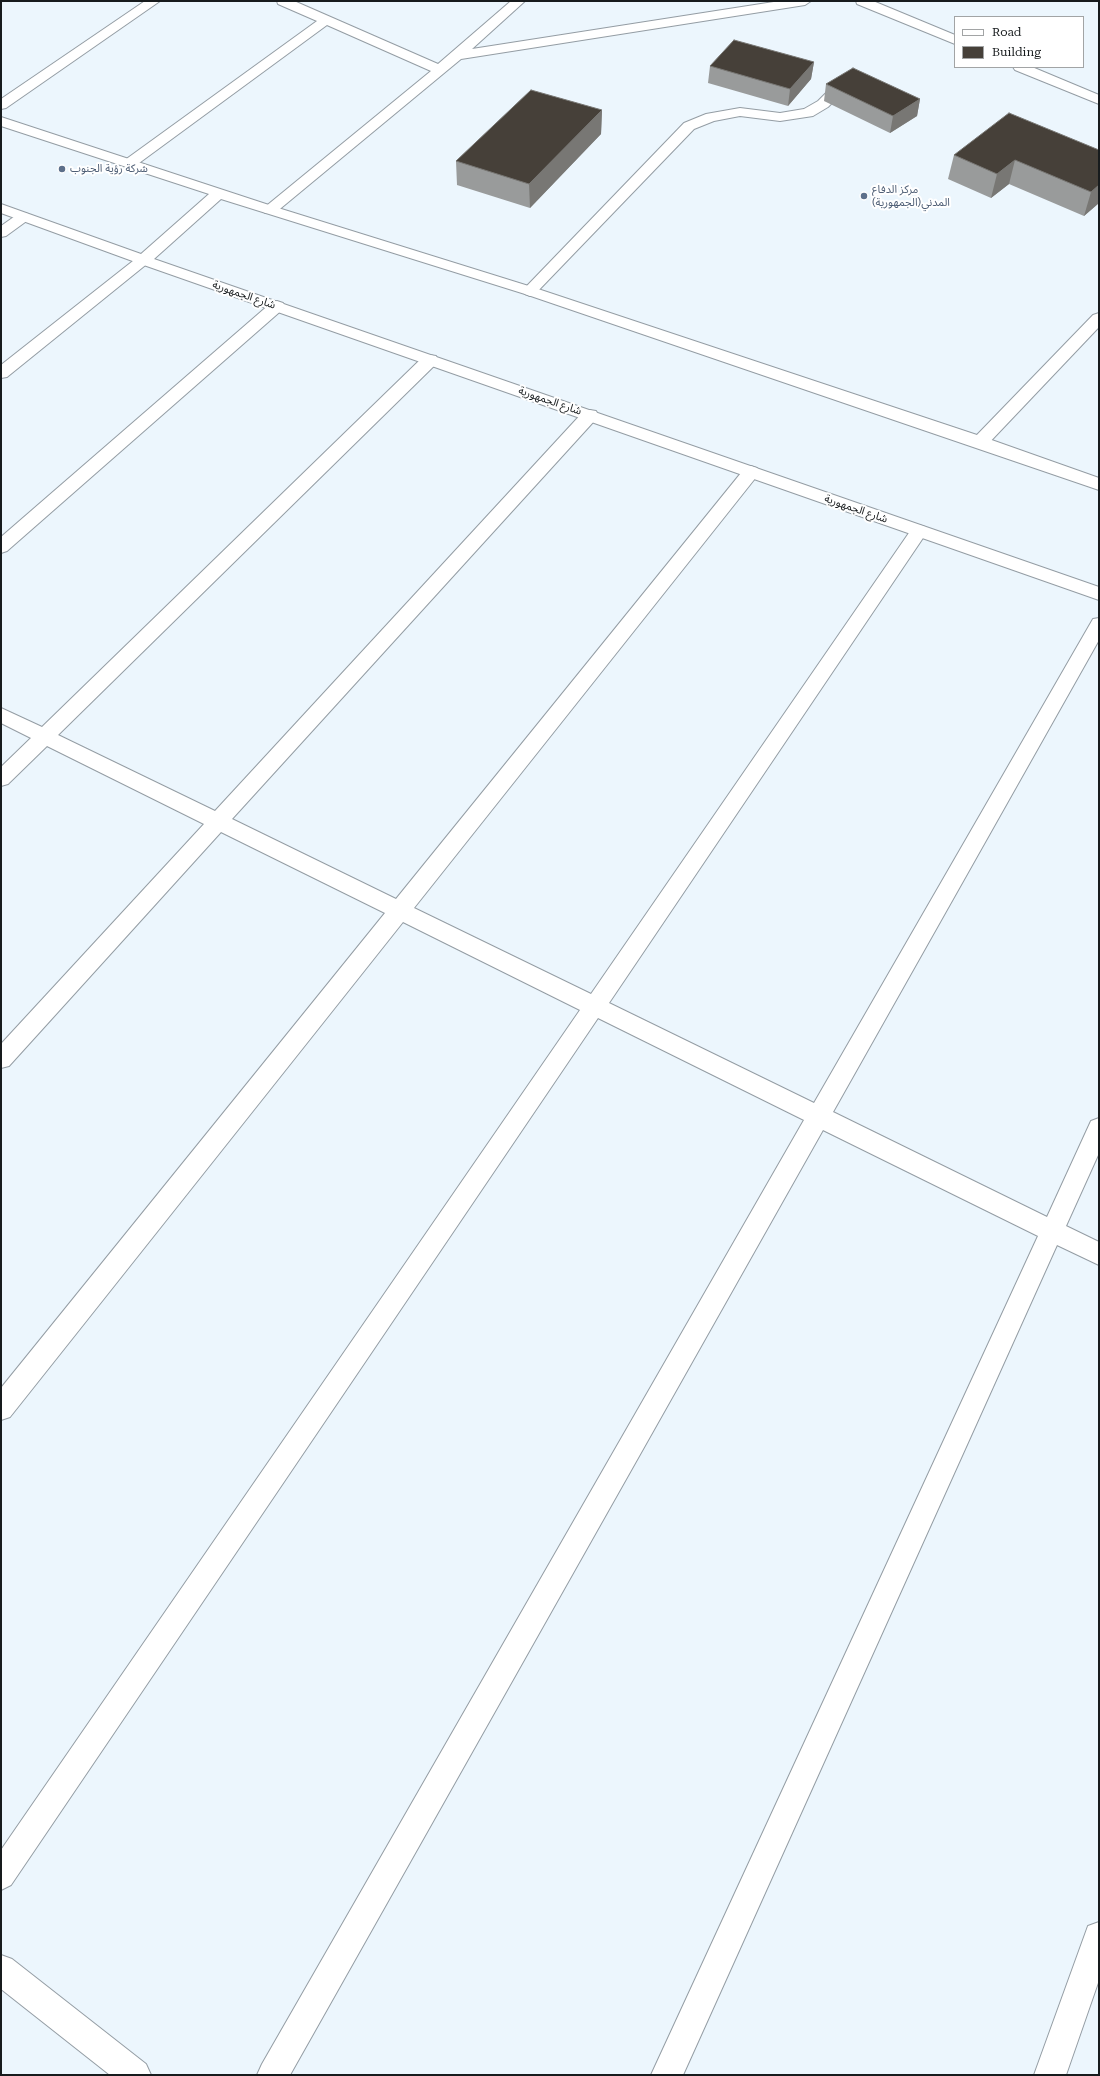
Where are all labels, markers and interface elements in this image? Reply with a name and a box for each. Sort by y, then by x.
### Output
legend [954,16,1084,68]
text: Road [992,25,1021,39]
text: Building [992,45,1041,59]
place label: شركة رؤية الجنوب [70,162,148,176]
marker: شركة رؤية الجنوب [57,164,67,174]
place label: مركز الدفاع المدني(الجمهورية) [872,183,950,209]
marker: مركز الدفاع المدني(الجمهورية) [859,191,869,201]
street label: شارع الجمهورية [211,278,277,312]
street label: شارع الجمهورية [517,384,583,418]
street label: شارع الجمهورية [823,492,889,526]

